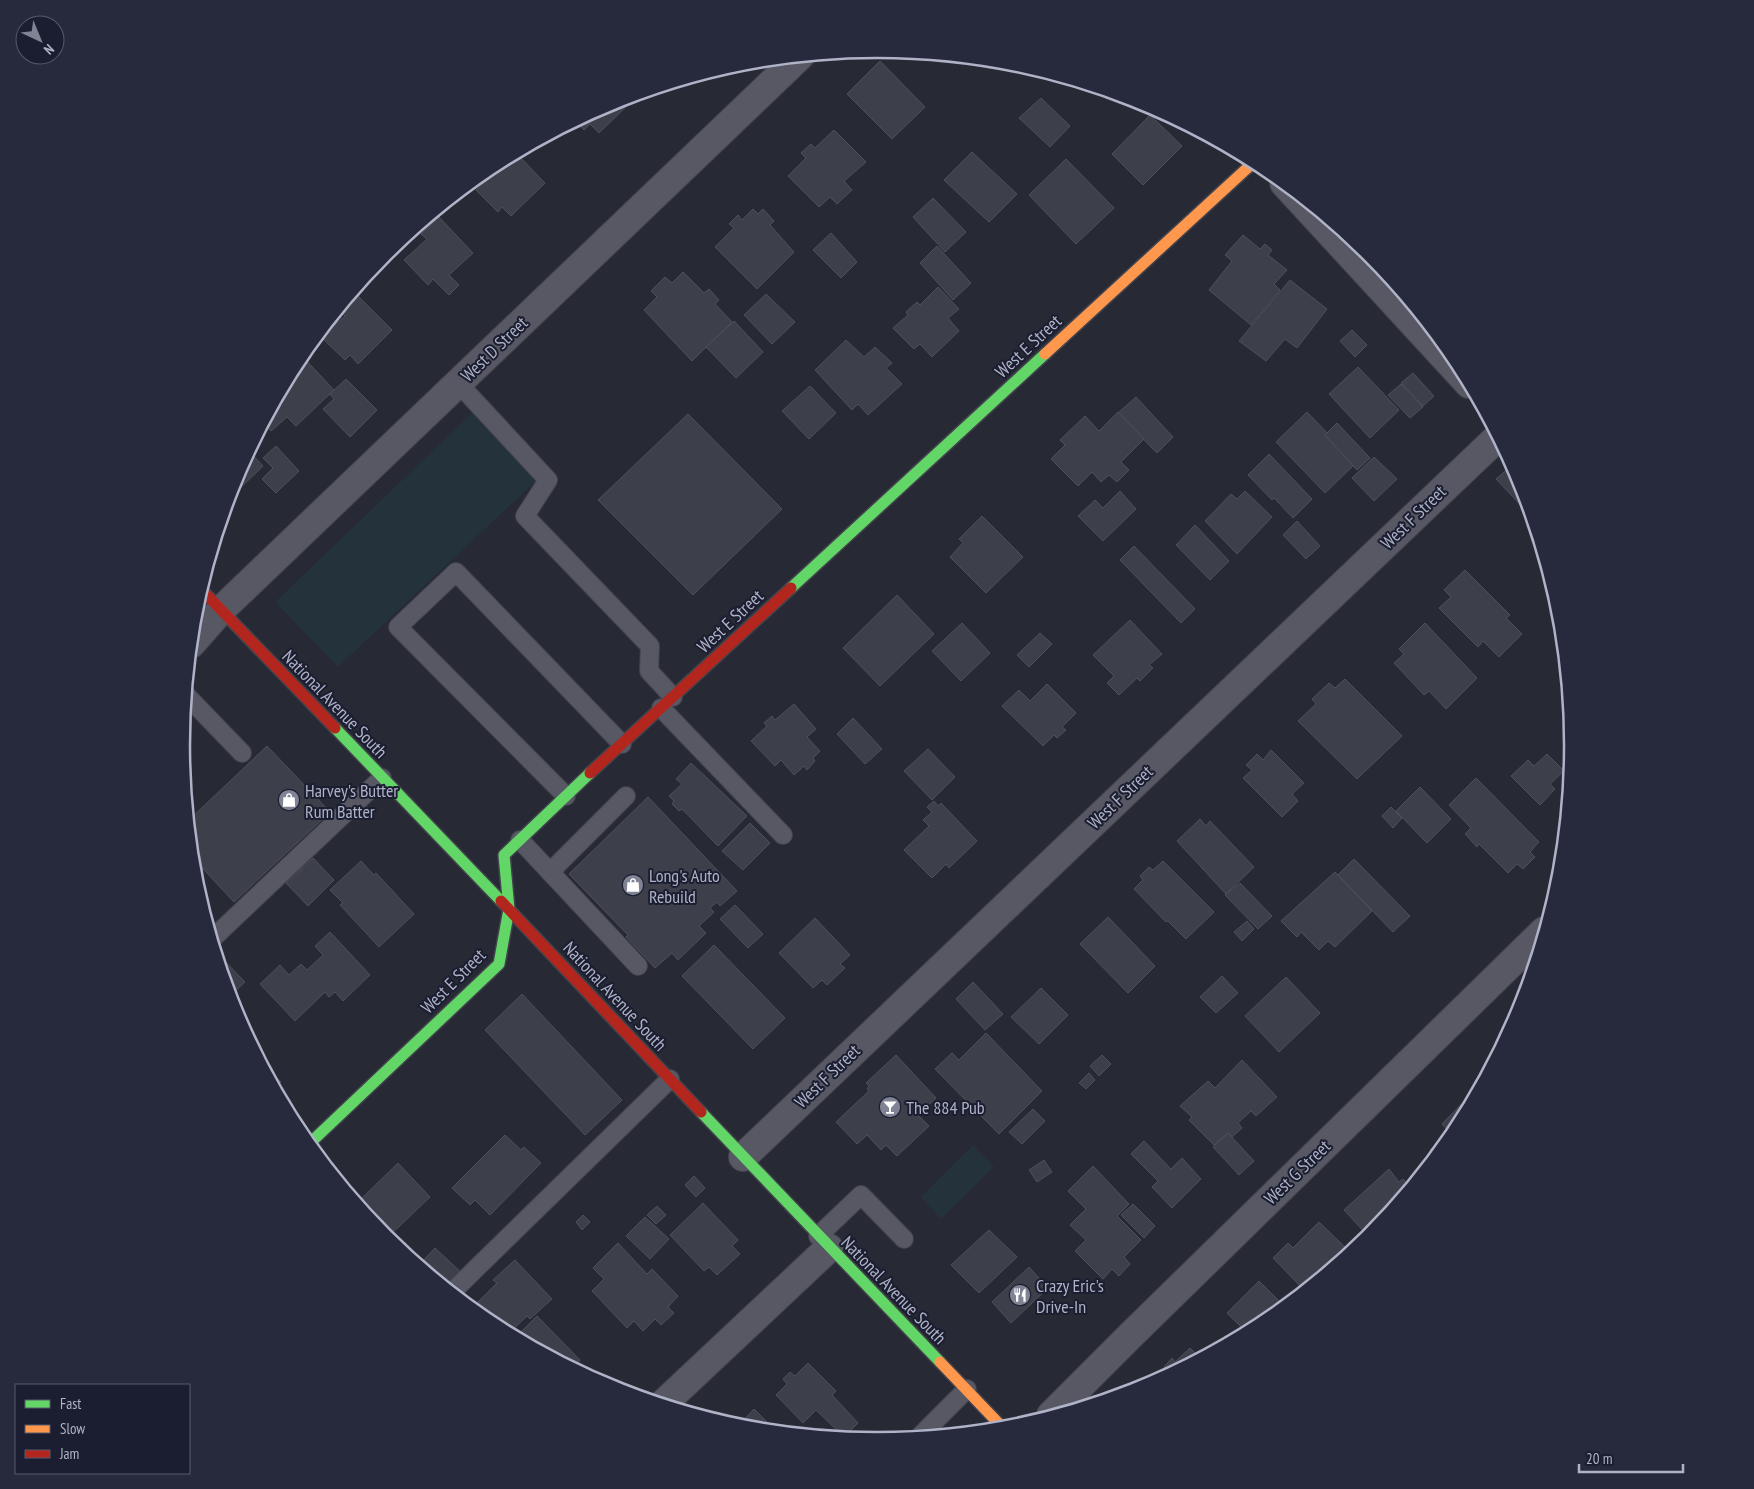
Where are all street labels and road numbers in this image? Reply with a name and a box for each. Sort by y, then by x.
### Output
street label: West E Street [990,309,1066,383]
street label: West D Street [456,311,532,387]
street label: West F Street [1375,480,1451,554]
street label: West E Street [692,584,768,658]
street label: National Avenue South [278,645,392,763]
street label: West F Street [1082,760,1158,834]
street label: National Avenue South [558,936,672,1056]
street label: West E Street [416,944,490,1018]
street label: West F Street [789,1039,865,1113]
street label: West G Street [1259,1135,1335,1209]
street label: National Avenue South [837,1231,951,1349]

